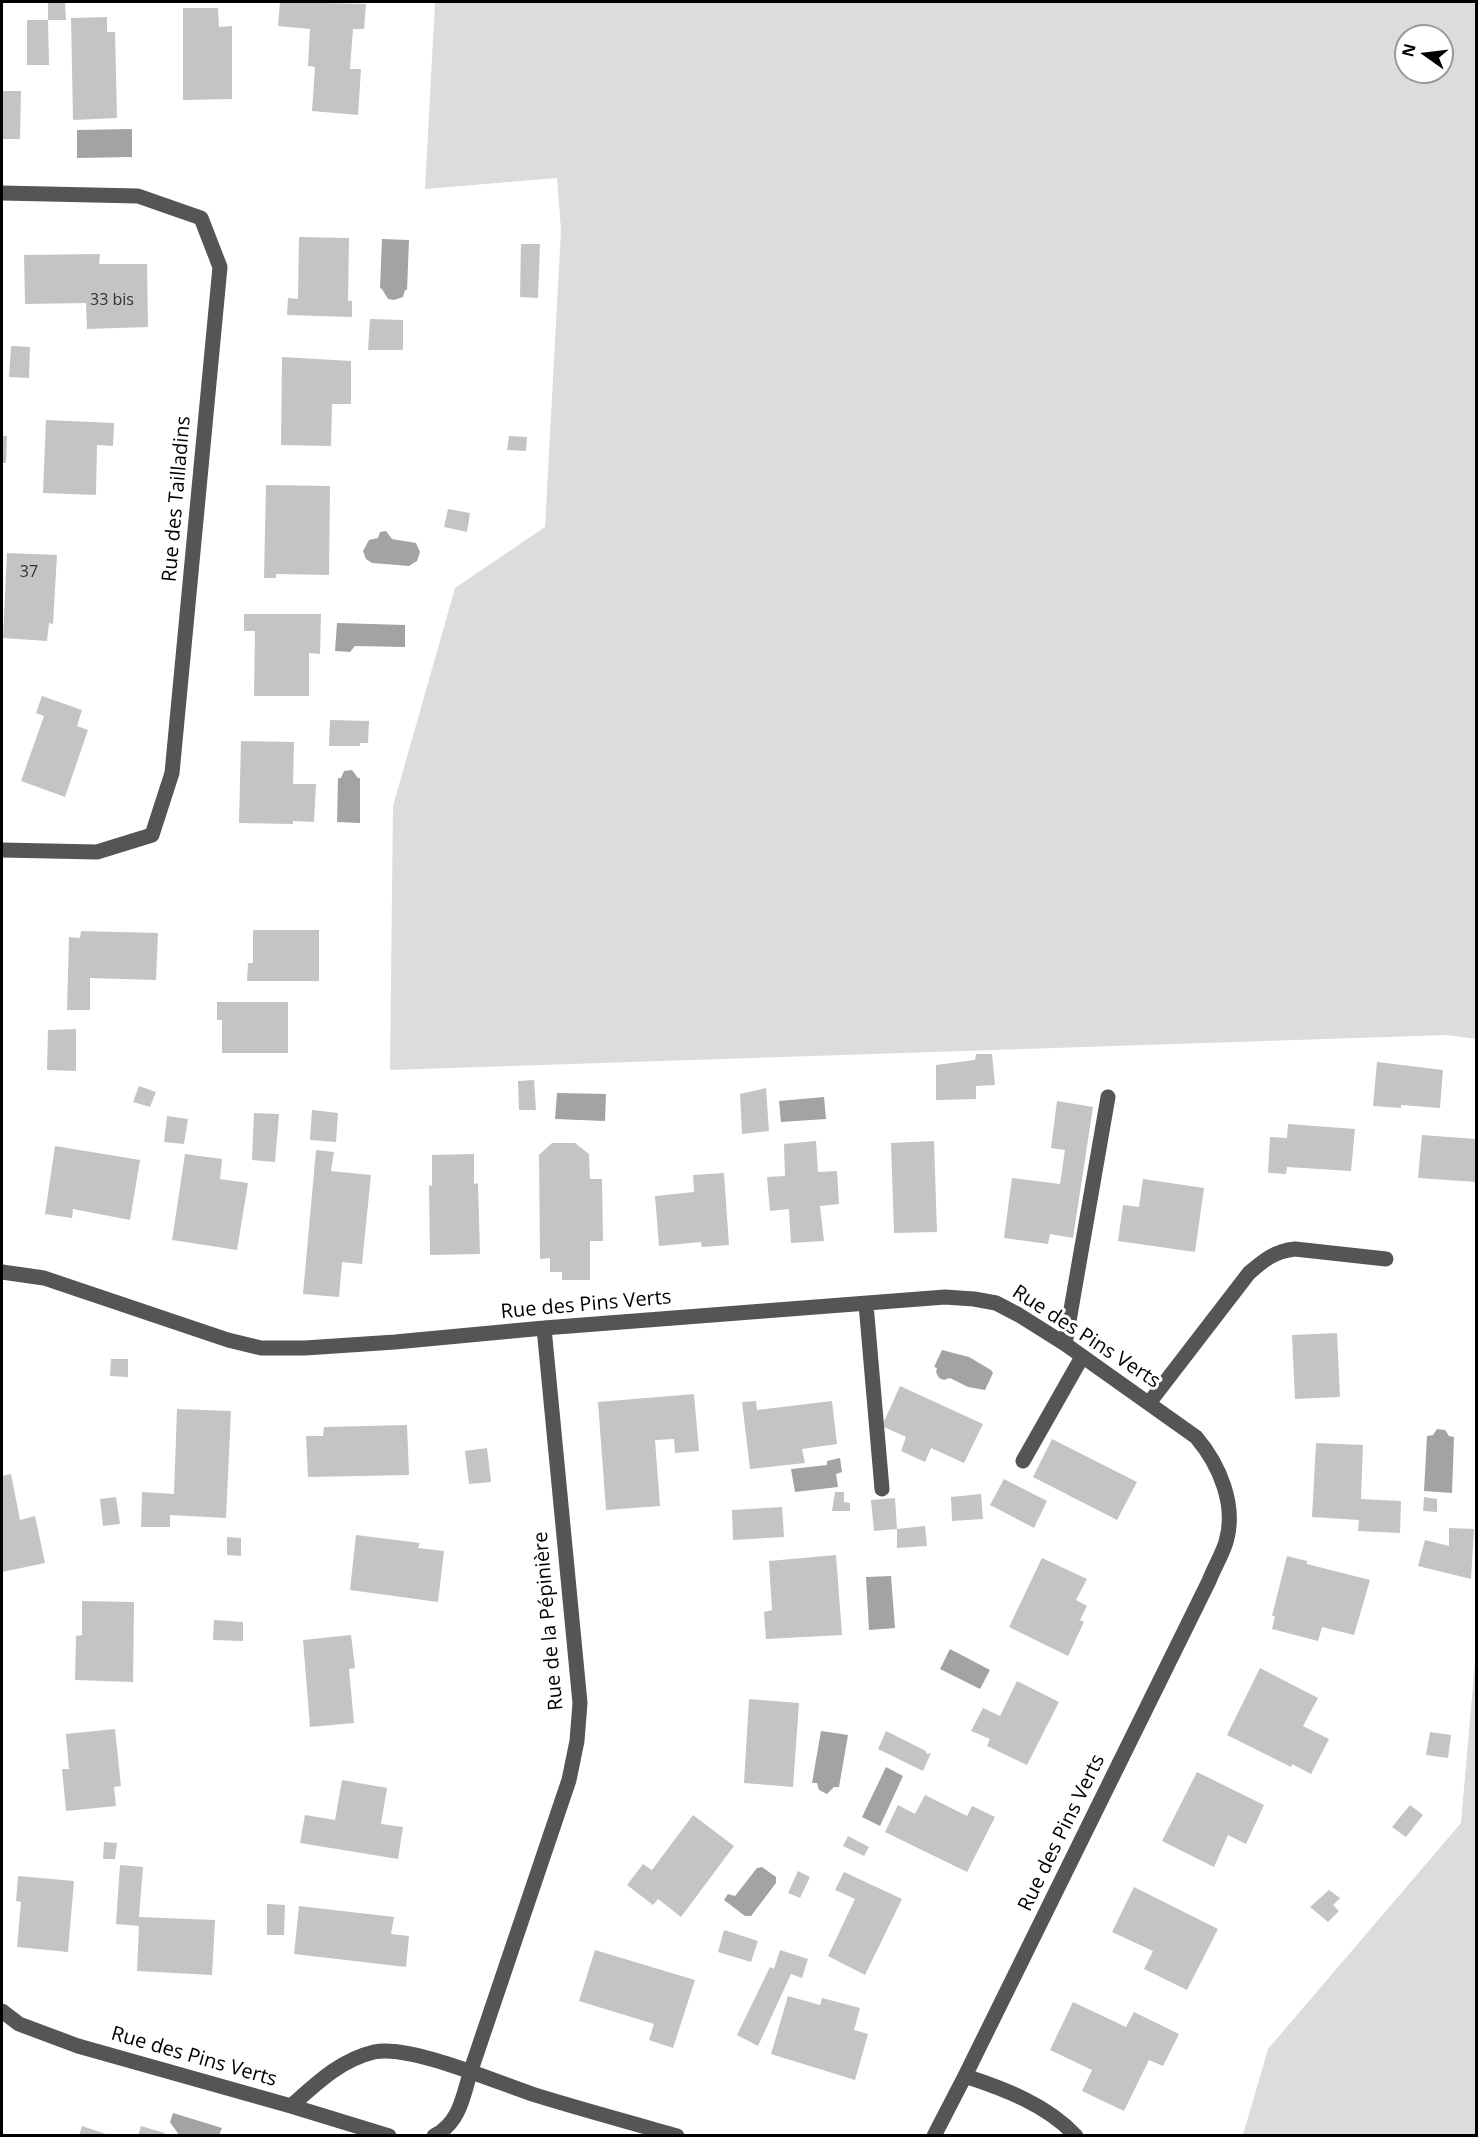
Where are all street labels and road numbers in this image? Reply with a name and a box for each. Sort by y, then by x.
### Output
street label: Rue des Tailladins [158,415,196,583]
street label: Rue des Pins Verts [1008,1280,1164,1394]
street label: Rue des Pins Verts [500,1286,672,1324]
street label: Rue de la Pépinière [529,1531,569,1711]
street label: Rue des Pins Verts [1014,1751,1110,1915]
street label: Rue des Pins Verts [108,2022,280,2092]

